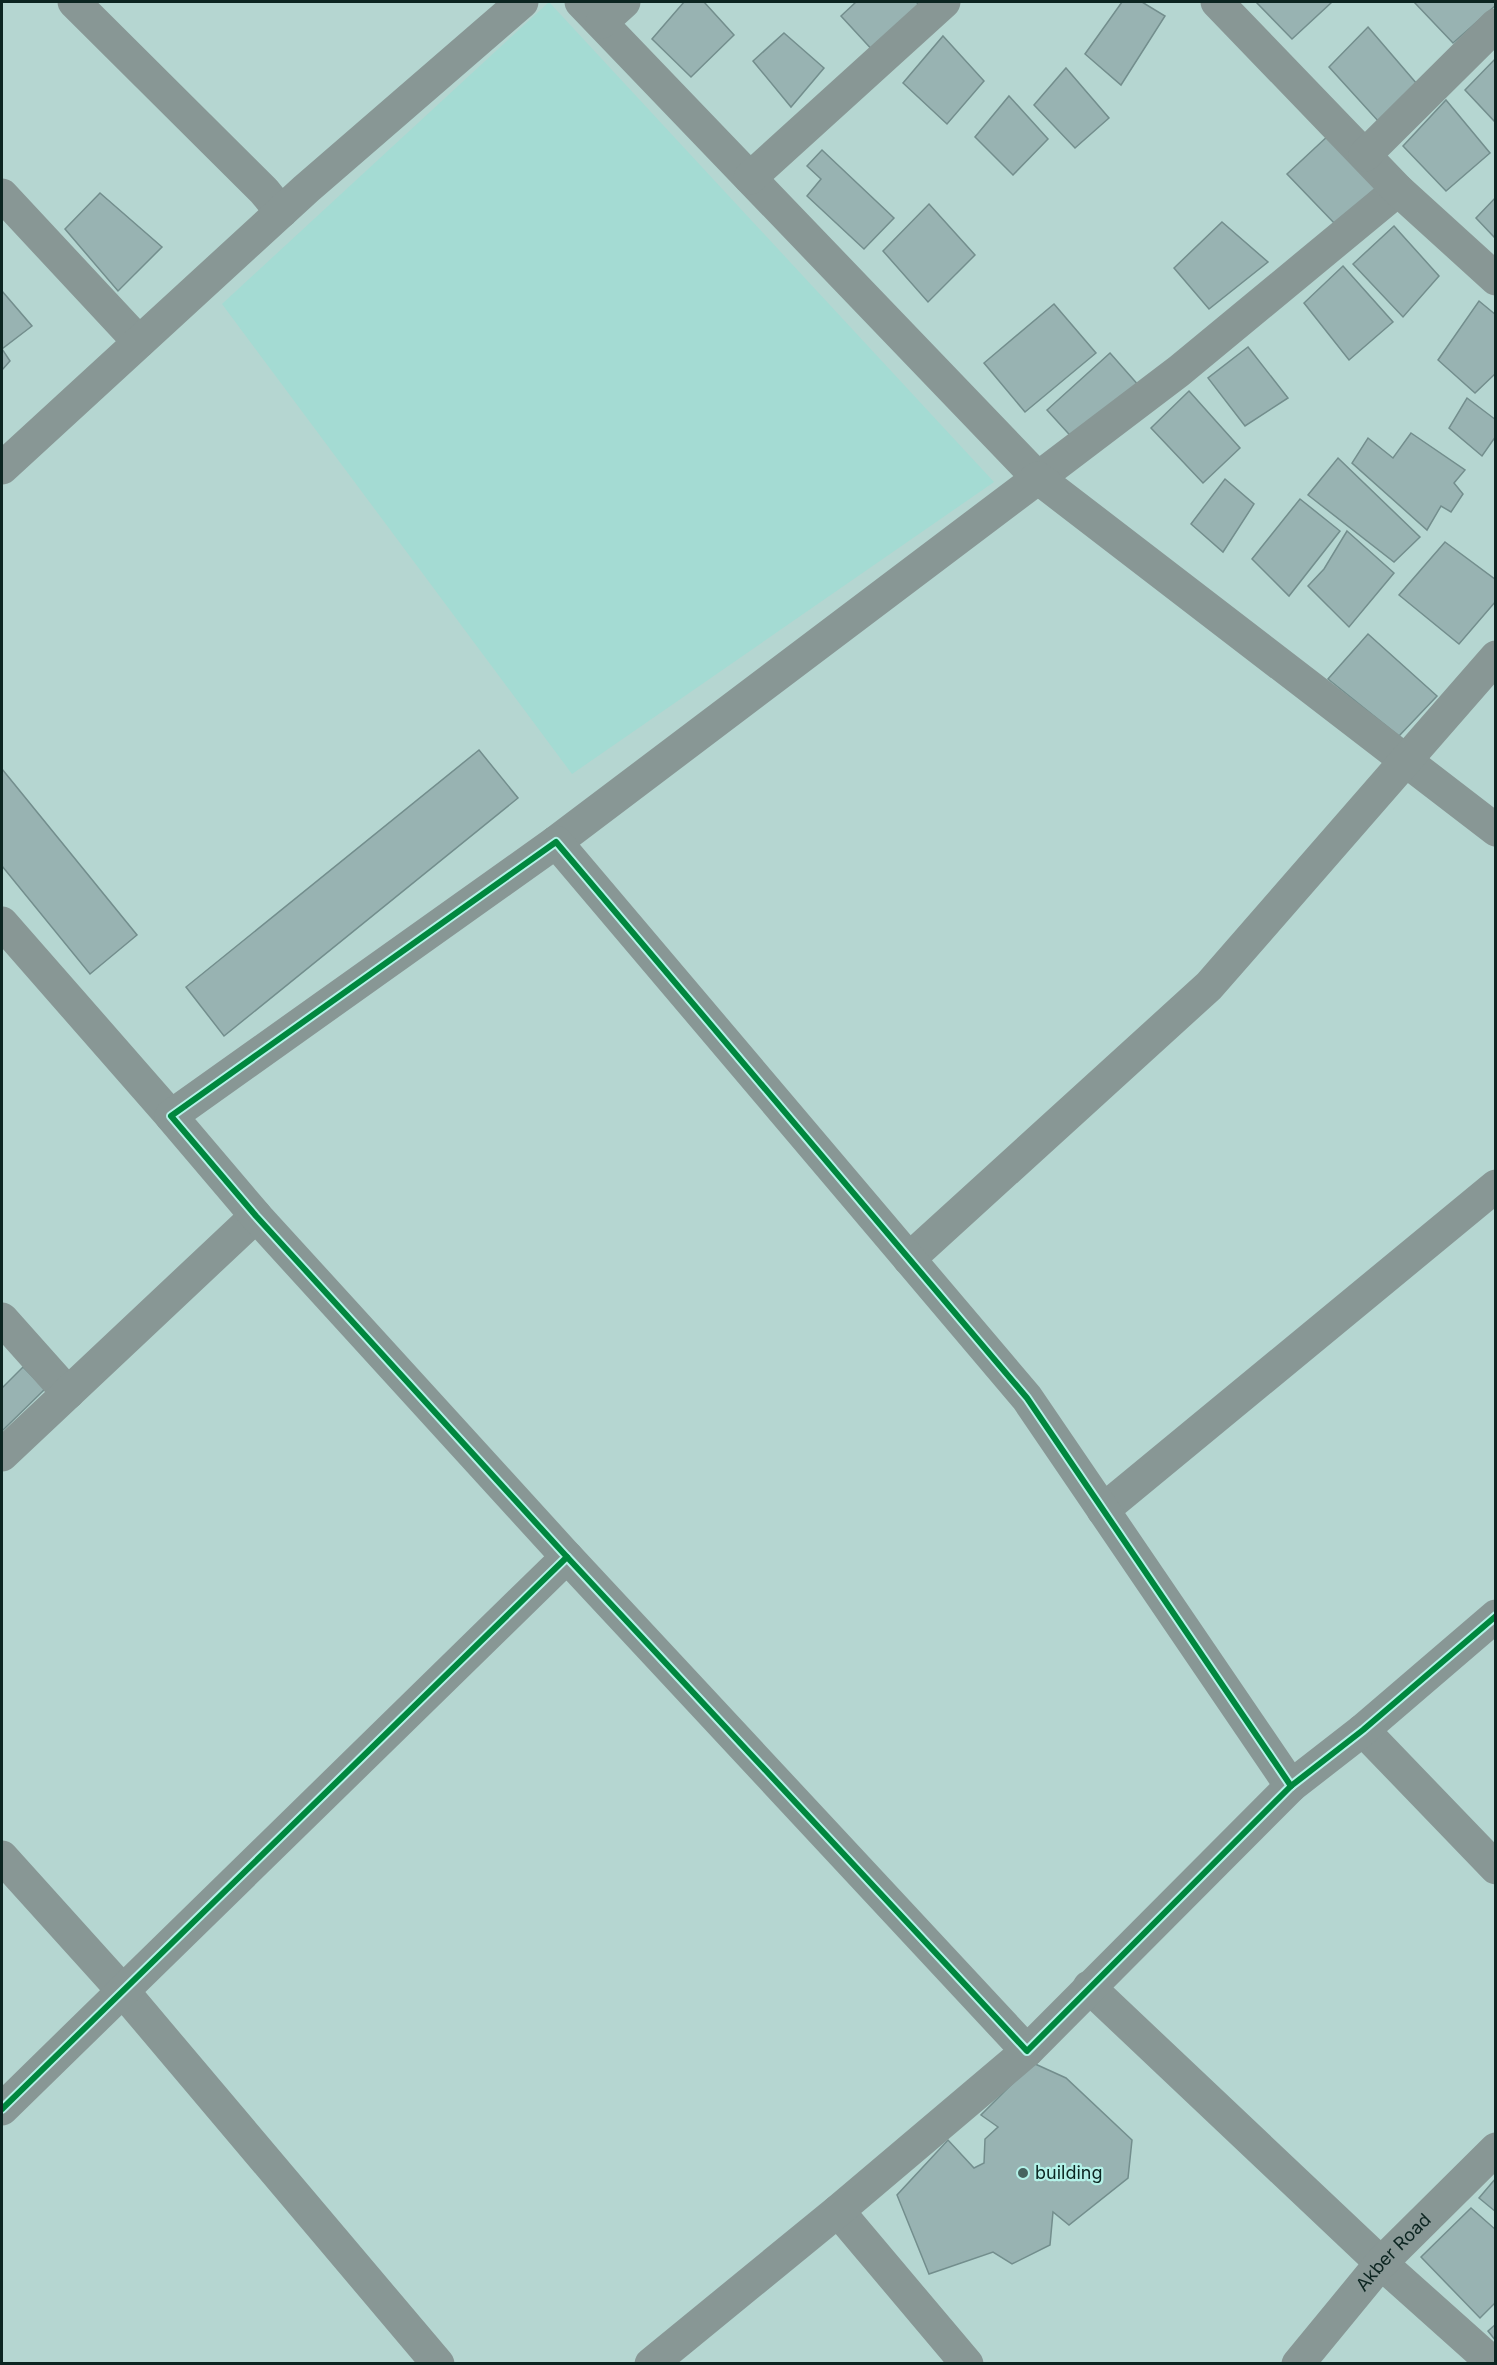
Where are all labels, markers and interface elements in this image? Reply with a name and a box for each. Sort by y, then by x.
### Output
place label: building [1035,2162,1102,2183]
marker: building [1016,2166,1030,2180]
street label: Akber Road [1351,2209,1435,2295]

